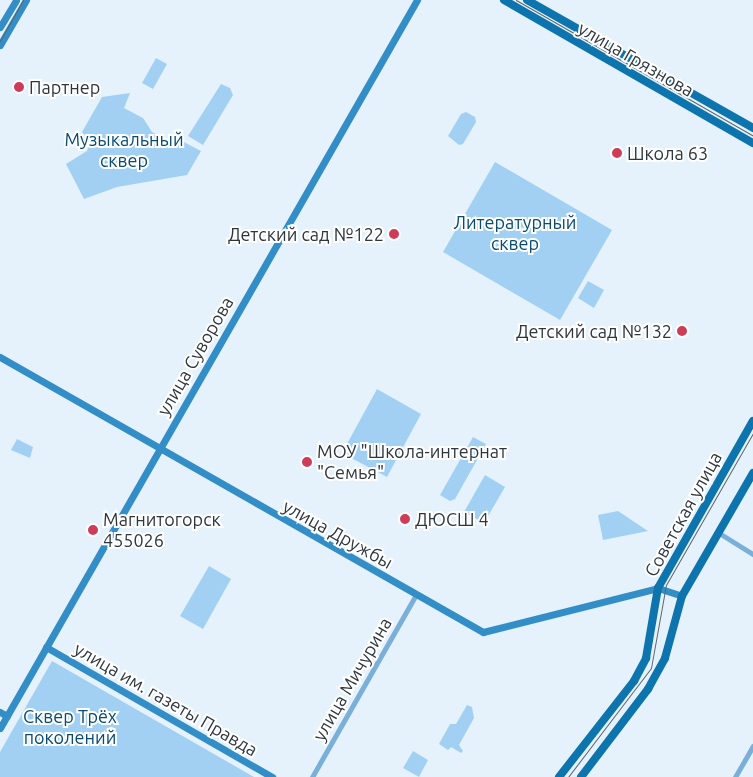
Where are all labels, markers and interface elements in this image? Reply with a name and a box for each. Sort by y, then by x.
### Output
street label: улица Грязнова [574,17,698,101]
place label: Партнер [29,76,100,98]
marker: Партнер [13,81,25,93]
park label: Музыкальный сквер [64,129,184,172]
place label: Школа 63 [627,142,708,164]
marker: Школа 63 [611,147,623,159]
park label: Литературный сквер [454,212,576,254]
place label: Детский сад №122 [228,223,384,245]
marker: Детский сад №122 [388,228,400,240]
street label: улица Суворова [152,293,238,419]
place label: Детский сад №132 [516,320,672,342]
marker: Детский сад №132 [676,325,688,337]
place label: МОУ "Школа-интернат "Семья" [317,441,507,484]
street label: Советская улица [640,448,726,580]
marker: МОУ "Школа-интернат "Семья" [301,456,313,468]
street label: улица Дружбы [279,495,397,573]
place label: ДЮСШ 4 [415,508,489,530]
place label: Магнитогорск 455026 [103,509,221,552]
marker: ДЮСШ 4 [399,513,411,525]
marker: Магнитогорск 455026 [87,524,99,536]
street label: улица Мичурина [308,614,396,744]
street label: улица им. газеты Правда [70,638,262,760]
park label: Сквер Трёх поколений [23,706,117,749]

